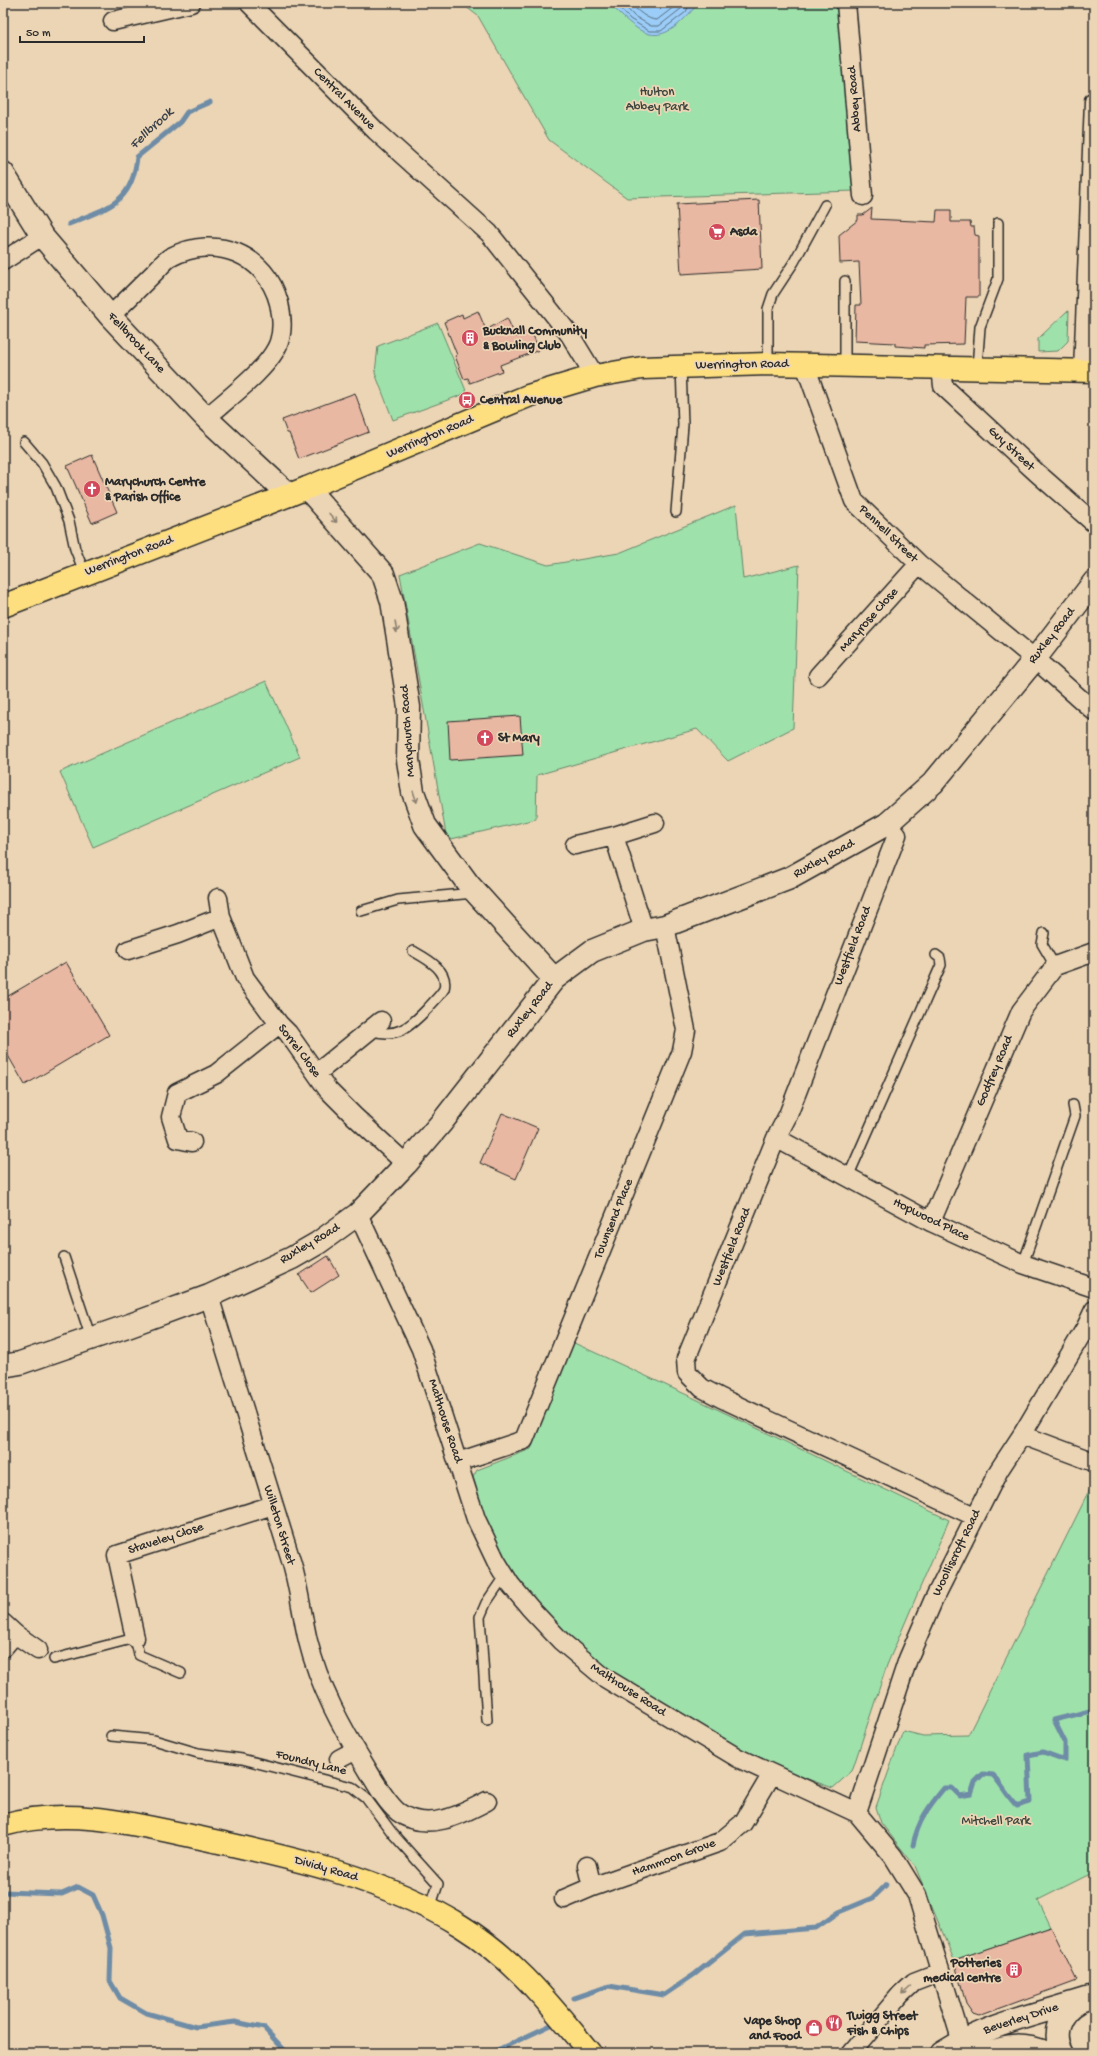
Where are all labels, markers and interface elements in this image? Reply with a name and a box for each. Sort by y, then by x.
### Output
scale bar [20,18,144,44]
text: 50 m [26,27,51,41]
street label: Abbey Road [845,64,865,133]
street label: Central Avenue [310,65,379,134]
park label: Hulton Abbey Park [626,85,689,115]
water label: Fellbrook [127,103,179,154]
supermarket icon: Asda [707,222,727,242]
place label: Asda [729,225,758,240]
street label: Fellbrook Lane [103,309,168,377]
place label: Bucknall Community & Bowling Club [482,324,588,354]
building icon: Bucknall Community & Bowling Club [460,328,480,348]
street label: Werrington Road [695,357,790,373]
bus stop icon: Central Avenue [457,390,477,410]
place label: Central Avenue [479,393,563,408]
street label: Werrington Road [384,411,477,462]
street label: Guy Street [985,424,1039,476]
place label: Marychurch Centre & Parish Office [105,475,207,505]
church icon: Marychurch Centre & Parish Office [82,479,102,499]
street label: Pennell Street [855,501,922,567]
one-way arrow [328,512,337,523]
street label: Werrington Road [83,532,176,580]
street label: Maryrose Close [836,585,902,655]
street label: Ruxley Road [1025,604,1079,667]
one-way arrow [392,620,400,633]
street label: Marychurch Road [397,683,419,778]
church icon: St Mary [475,728,495,748]
place label: St Mary [498,731,540,746]
one-way arrow [412,791,419,804]
street label: Ruxley Road [791,835,858,882]
street label: Westfield Road [831,903,875,988]
street label: Ruxley Road [503,978,557,1041]
street label: Sorrel Close [274,1021,324,1081]
street label: Godfrey Road [973,1032,1017,1109]
street label: Townsend Place [591,1177,637,1262]
street label: Hopwood Place [890,1195,972,1245]
street label: Westfield Road [709,1204,755,1288]
street label: Ruxley Road [277,1220,344,1268]
street label: Malthouse Road [424,1377,466,1466]
street label: Willeton Street [260,1483,299,1568]
street label: Woolliscroft Road [930,1506,985,1599]
street label: Staveley Close [126,1520,206,1558]
street label: Malthouse Road [587,1660,670,1721]
street label: Foundry Lane [273,1747,348,1779]
park label: Mitchell Park [962,1814,1032,1829]
street label: Hammoon Grove [630,1836,718,1880]
street label: Dividy Road [292,1853,361,1886]
place label: Potteries medical centre [923,1956,1002,1986]
building icon: Potteries medical centre [1004,1960,1024,1980]
one-way arrow [901,1985,911,1994]
street label: Beverley Drive [981,2000,1061,2038]
place label: Twigg Street Fish & Chips [846,2009,919,2040]
restaurant icon: Twigg Street Fish & Chips [824,2013,844,2033]
place label: Vape Shop and Food [743,2014,802,2044]
shop icon: Vape Shop and Food [804,2018,824,2038]

